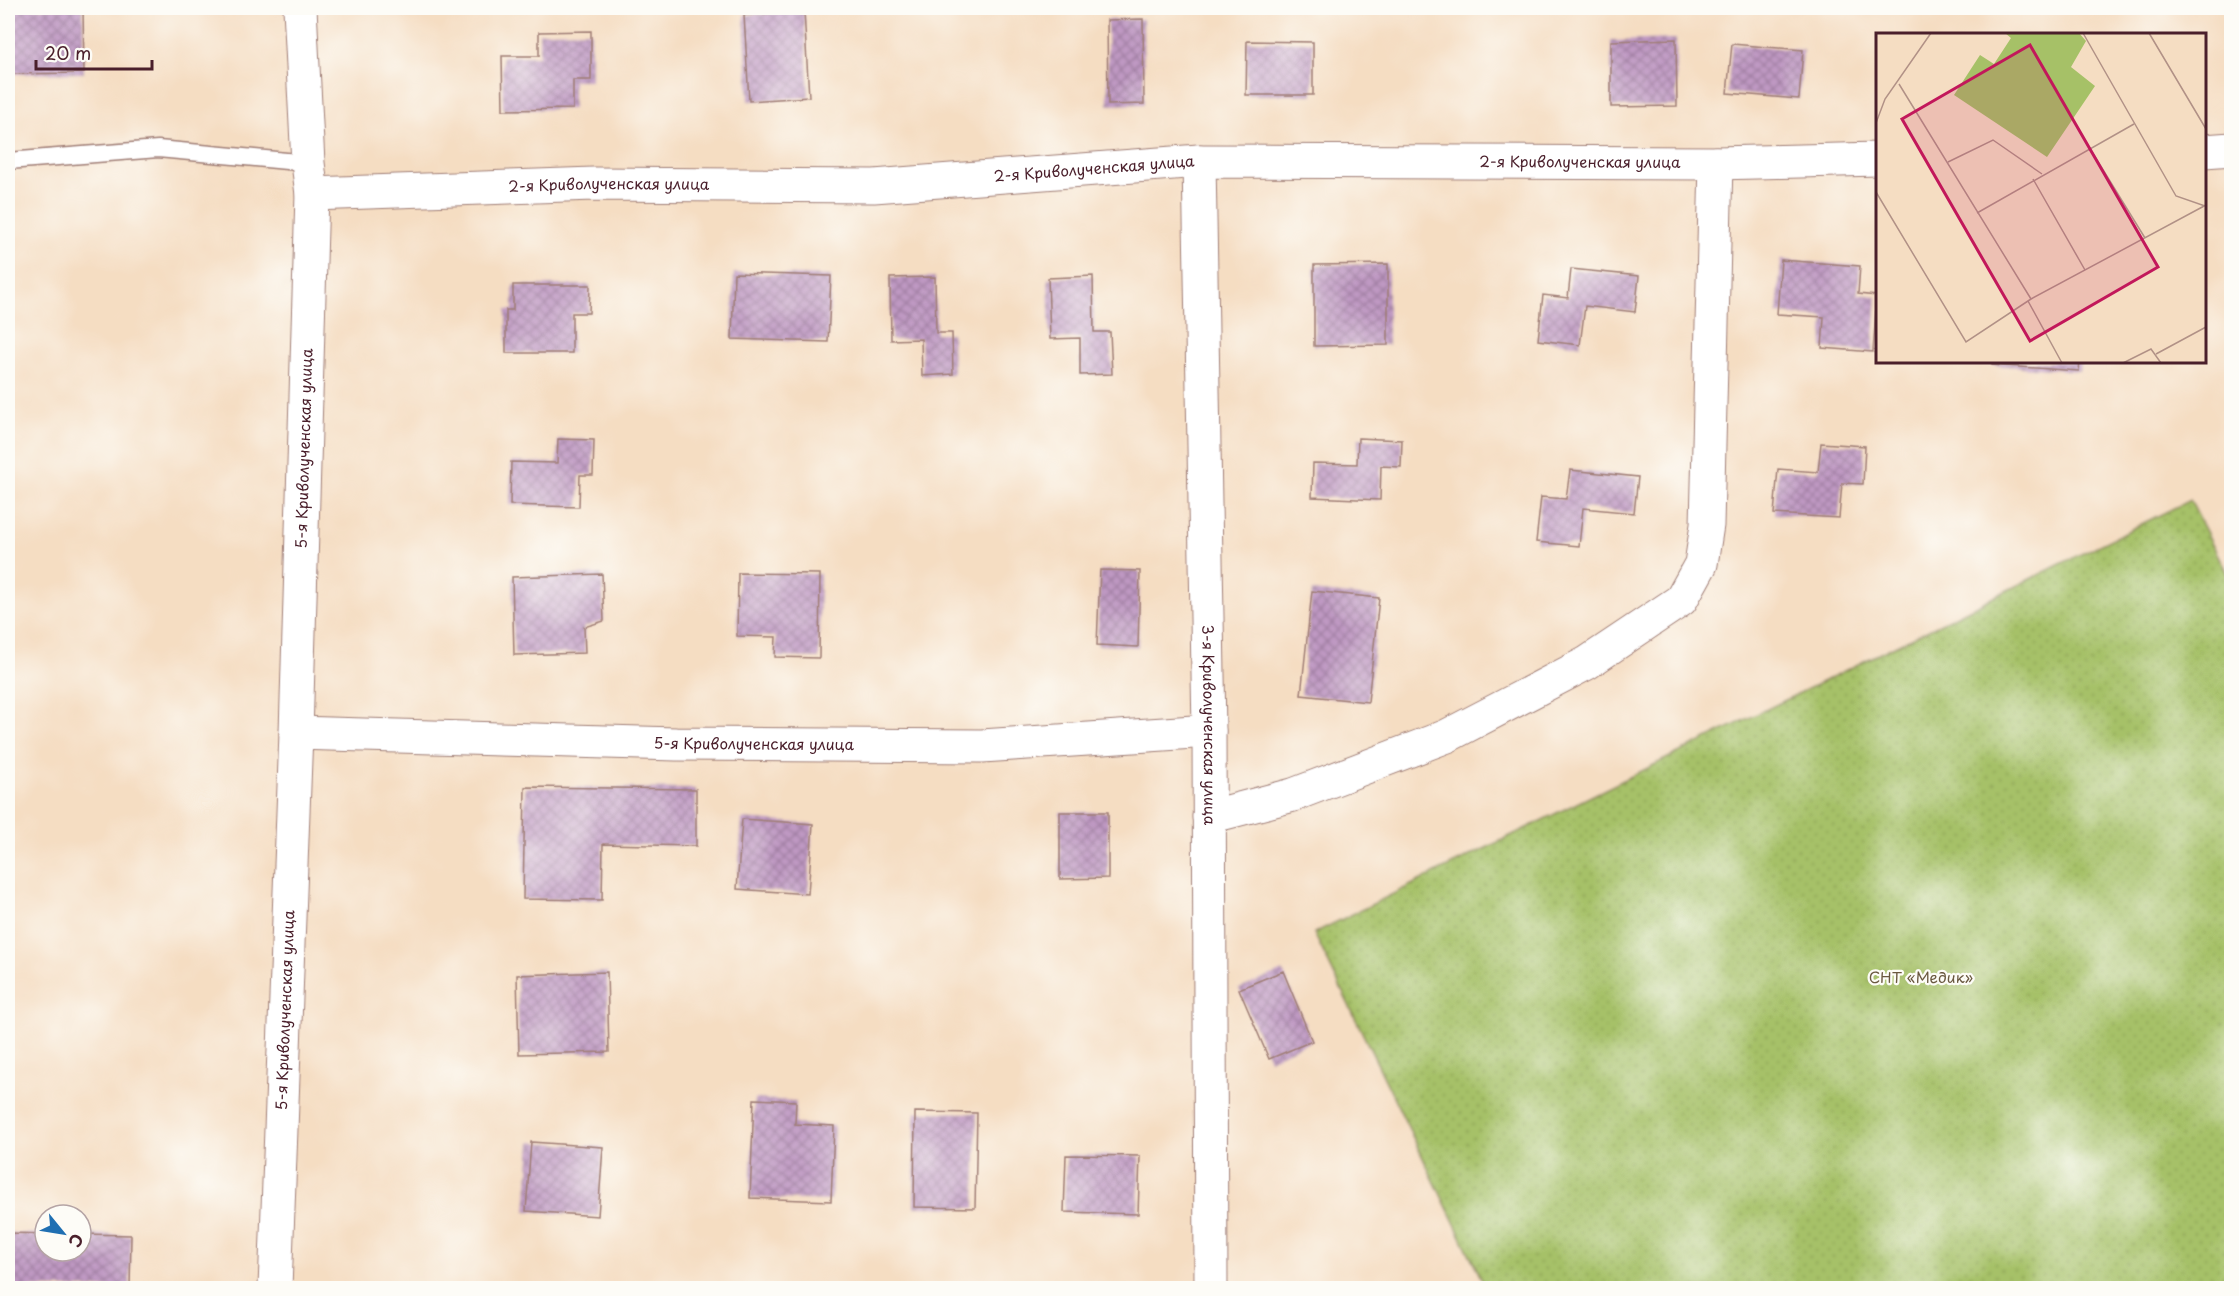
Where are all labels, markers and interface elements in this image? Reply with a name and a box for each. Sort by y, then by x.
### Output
scale bar [36,33,152,71]
inset map [1876,33,2206,363]
text: 20 m [45,39,91,66]
street label: 2-я Криволученская улица [993,148,1196,187]
street label: 2-я Криволученская улица [1479,149,1681,173]
street label: 2-я Криволученская улица [508,171,710,197]
street label: 5-я Криволученская улица [288,348,317,549]
street label: 3-я Криволученская улица [1197,624,1222,826]
street label: 5-я Криволученская улица [653,730,855,755]
street label: 5-я Криволученская улица [269,909,299,1111]
park label: СНТ «Медик» [1869,965,1974,988]
north arrow [33,1203,93,1263]
text: С [63,1230,90,1252]

